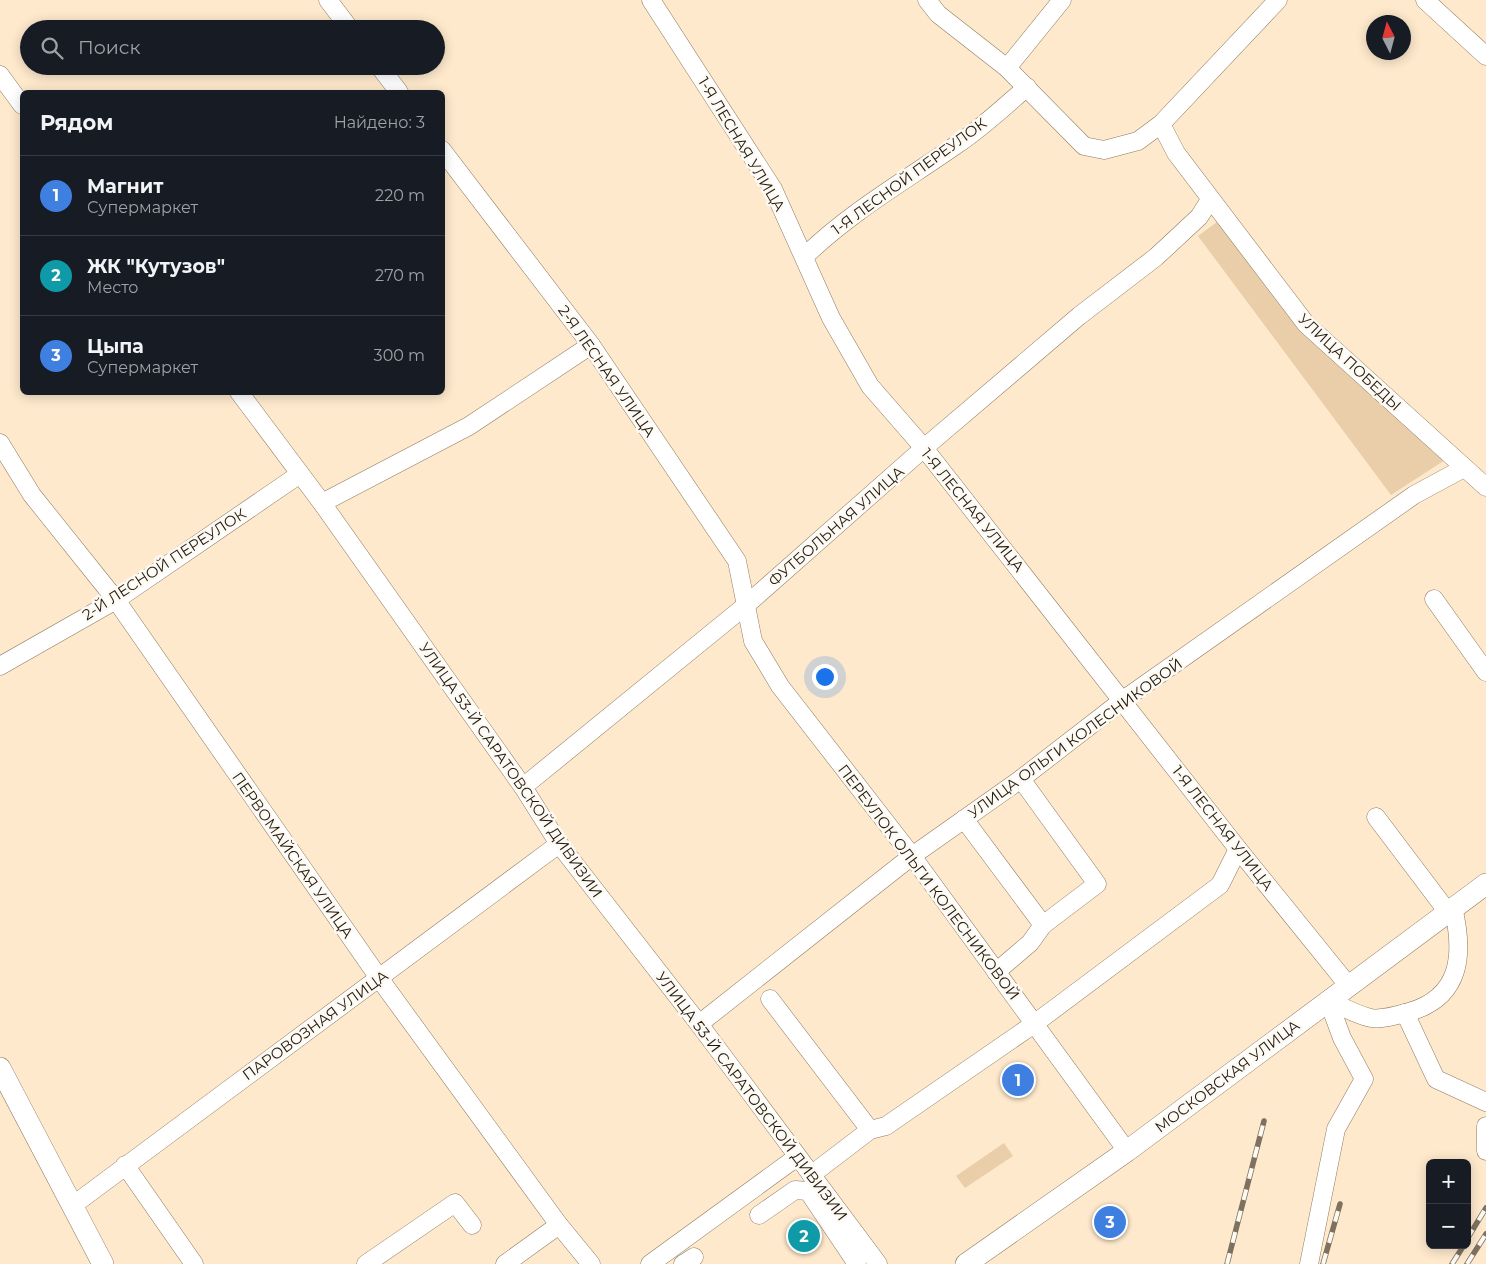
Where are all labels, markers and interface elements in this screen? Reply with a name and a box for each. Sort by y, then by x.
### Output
north arrow [1366,15,1411,60]
search box [20,20,445,75]
icon: search [38,34,66,62]
text: Поиск [78,36,141,59]
street label: 1-Я ЛЕСНАЯ УЛИЦА [694,73,790,215]
text: Рядом [40,110,113,135]
text: Найдено: 3 [334,113,425,132]
street label: 1-Я ЛЕСНОЙ ПЕРЕУЛОК [828,113,991,239]
text: Магнит [87,175,163,198]
text: 1 [53,186,59,205]
text: 220 m [375,186,425,205]
text: Супермаркет [87,198,198,217]
text: ЖК "Кутузов" [87,255,225,278]
text: 2 [51,266,61,285]
text: 270 m [375,266,425,285]
text: Место [87,278,139,297]
street label: 2-Я ЛЕСНАЯ УЛИЦА [554,301,660,441]
street label: УЛИЦА ПОБЕДЫ [1295,309,1405,415]
text: Цыпа [87,335,144,358]
text: 3 [51,346,61,365]
text: 300 m [374,346,425,365]
text: Супермаркет [87,358,198,377]
street label: 1-Я ЛЕСНАЯ УЛИЦА [917,444,1029,576]
street label: ФУТБОЛЬНАЯ УЛИЦА [764,462,908,590]
street label: 2-Й ЛЕСНОЙ ПЕРЕУЛОК [78,504,250,624]
street label: УЛИЦА 53-Й САРАТОВСКОЙ ДИВИЗИИ [415,639,607,901]
street label: УЛИЦА ОЛЬГИ КОЛЕСНИКОВОЙ [964,654,1186,822]
your location [812,664,838,690]
street label: ПЕРЕУЛОК ОЛЬГИ КОЛЕСНИКОВОЙ [834,760,1024,1004]
street label: 1-Я ЛЕСНАЯ УЛИЦА [1168,762,1278,894]
street label: ПЕРВОМАЙСКАЯ УЛИЦА [228,768,358,942]
street label: ПАРОВОЗНАЯ УЛИЦА [238,966,392,1084]
street label: УЛИЦА 53-Й САРАТОВСКОЙ ДИВИЗИИ [652,968,852,1224]
street label: МОСКОВСКАЯ УЛИЦА [1151,1015,1303,1137]
pin: 1 [1002,1061,1034,1099]
map controls [1426,1159,1471,1249]
button: + [1426,1159,1471,1204]
pin: 3 [1094,1203,1126,1241]
button: − [1426,1204,1471,1249]
pin: 2 [788,1217,820,1255]

